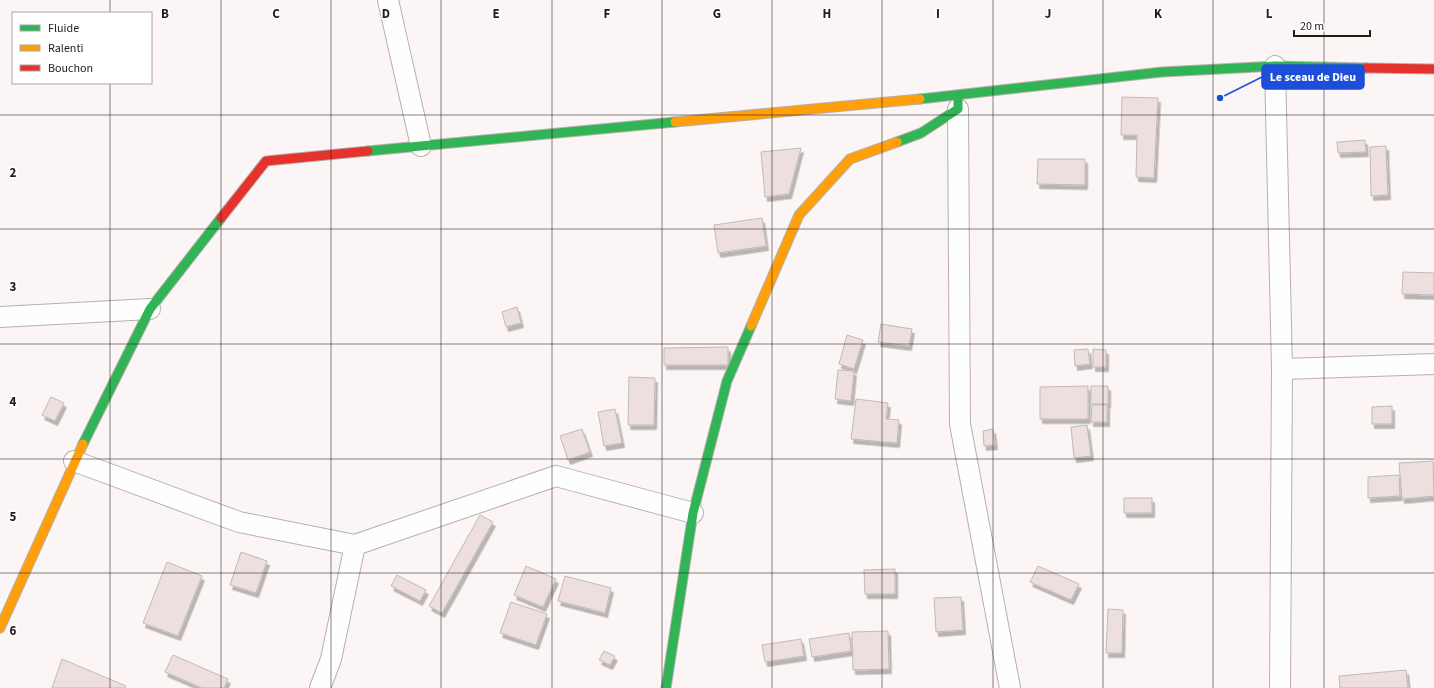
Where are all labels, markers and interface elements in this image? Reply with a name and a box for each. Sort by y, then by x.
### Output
text: B [161,5,169,23]
text: C [272,5,280,23]
text: D [382,5,390,23]
text: E [492,5,500,23]
text: F [604,5,611,23]
text: G [713,5,721,23]
text: H [823,5,831,23]
text: I [936,5,940,23]
text: J [1045,5,1051,23]
text: K [1154,5,1163,23]
text: L [1266,5,1273,23]
legend [12,12,152,84]
scale bar [1294,12,1370,38]
text: 20 m [1300,18,1324,35]
text: Fluide [48,20,79,37]
text: Ralenti [48,40,83,57]
text: Bouchon [48,60,93,77]
callout: Le sceau de Dieu [1262,65,1364,89]
text: Le sceau de Dieu [1270,69,1356,86]
text: 2 [10,164,17,182]
text: 3 [10,278,17,296]
text: 4 [10,393,17,411]
text: 5 [10,508,17,526]
text: 6 [10,622,17,640]

